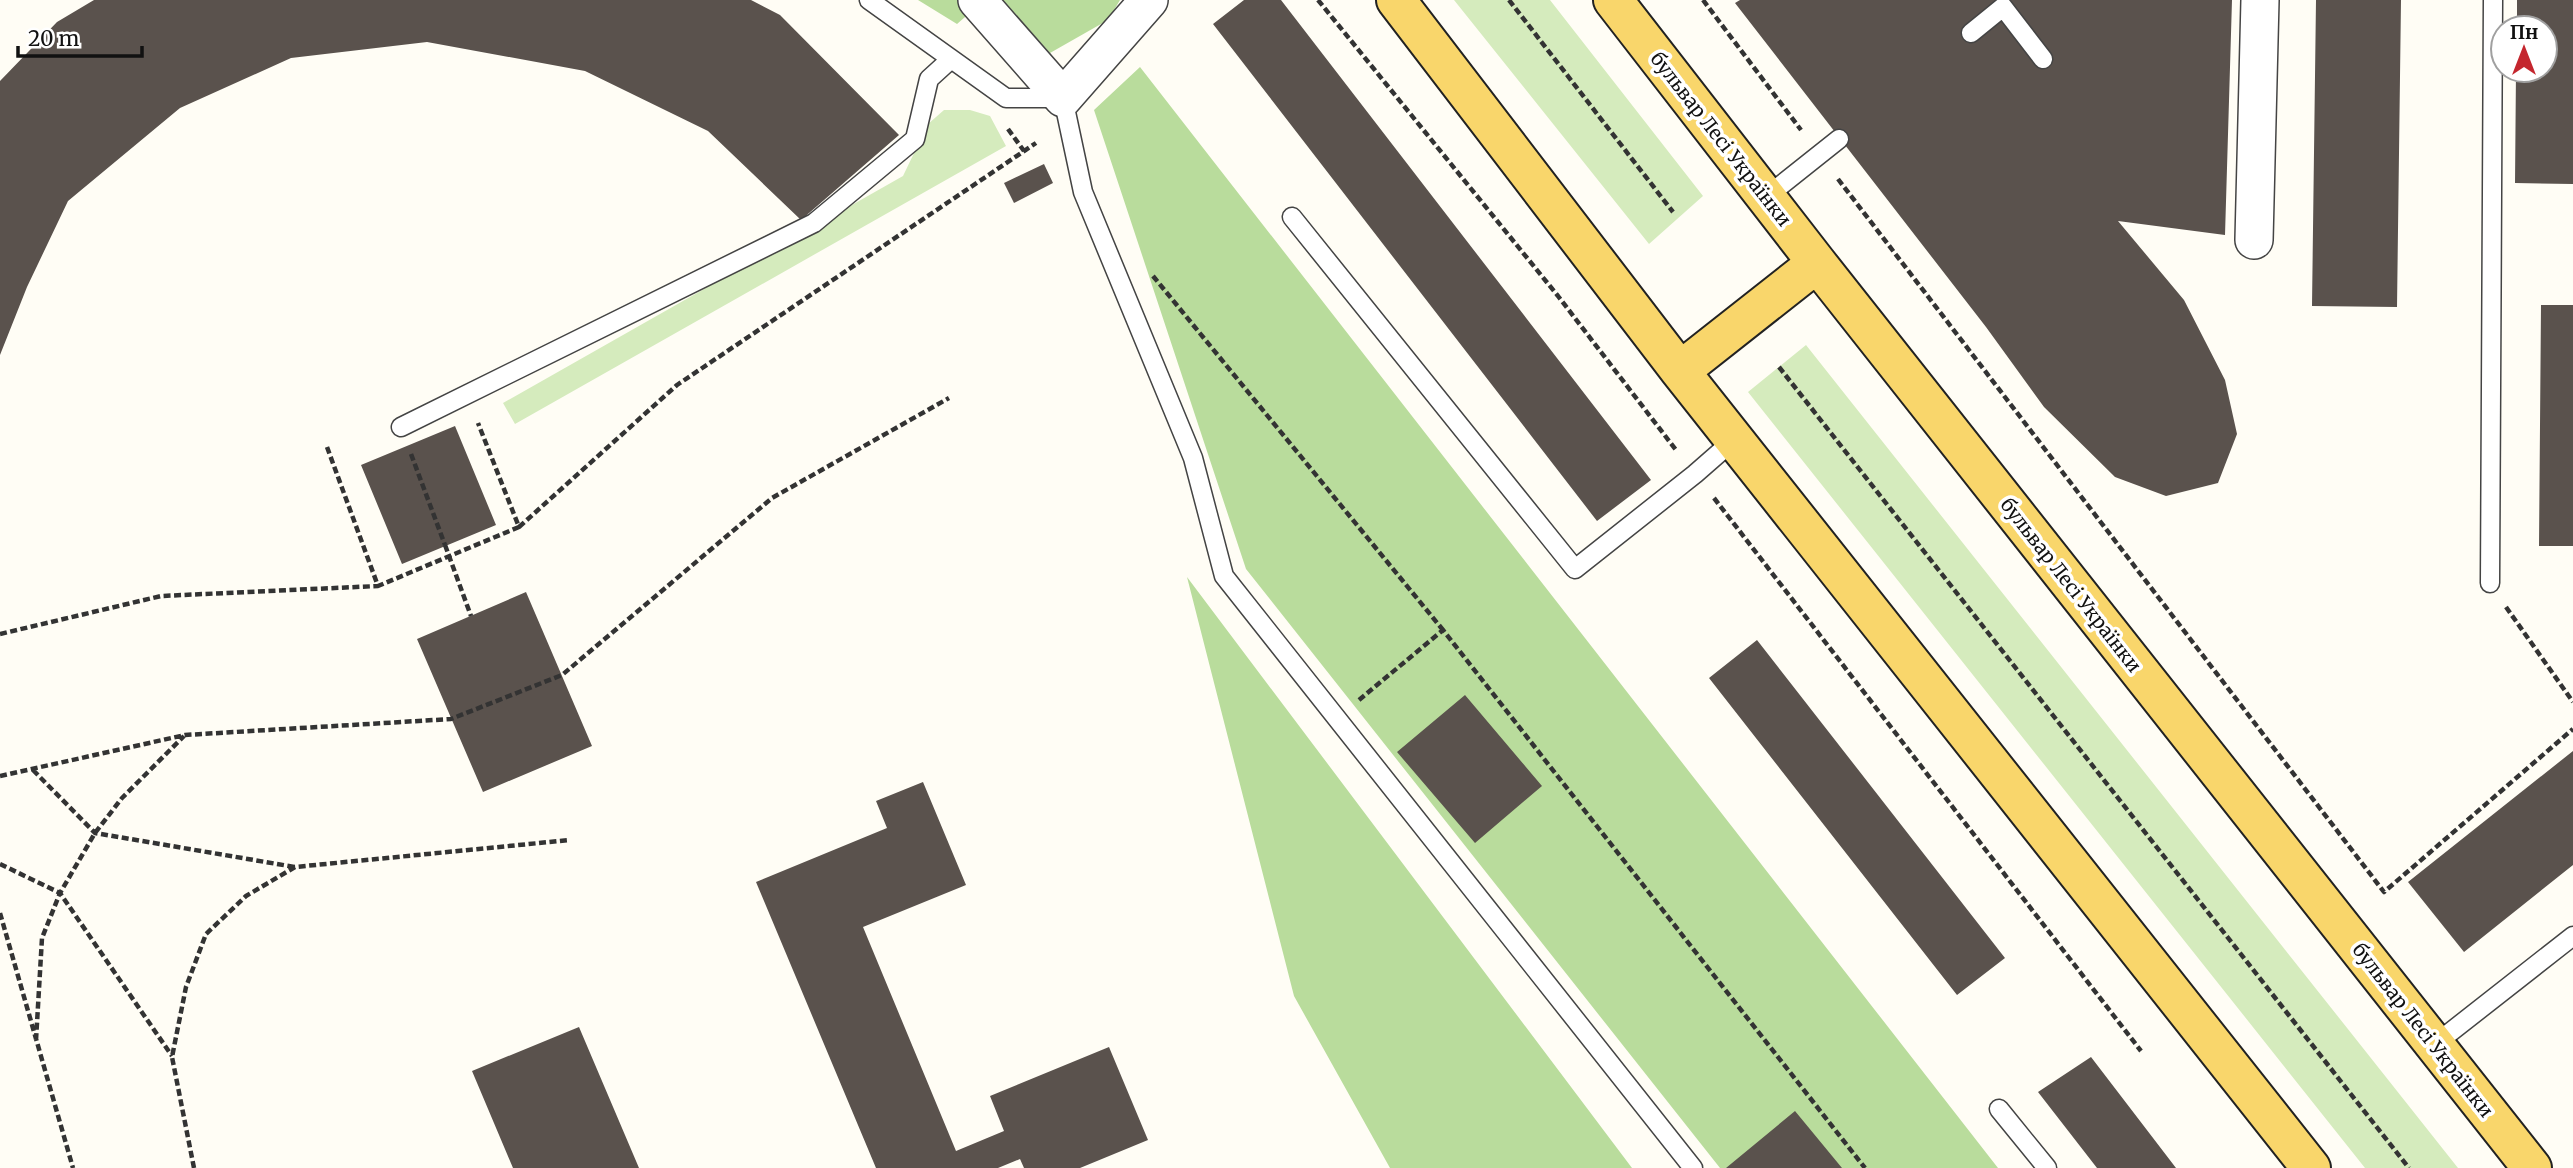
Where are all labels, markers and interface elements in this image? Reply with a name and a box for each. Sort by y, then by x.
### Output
scale bar [18,14,142,58]
north arrow [2489,14,2559,84]
text: Пн [2510,20,2538,44]
text: 20 m [28,25,80,52]
street label: бульвар Лесі Українки [1645,47,1797,231]
street label: бульвар Лесі Українки [1995,493,2147,677]
street label: бульвар Лесі Українки [2347,938,2499,1122]

